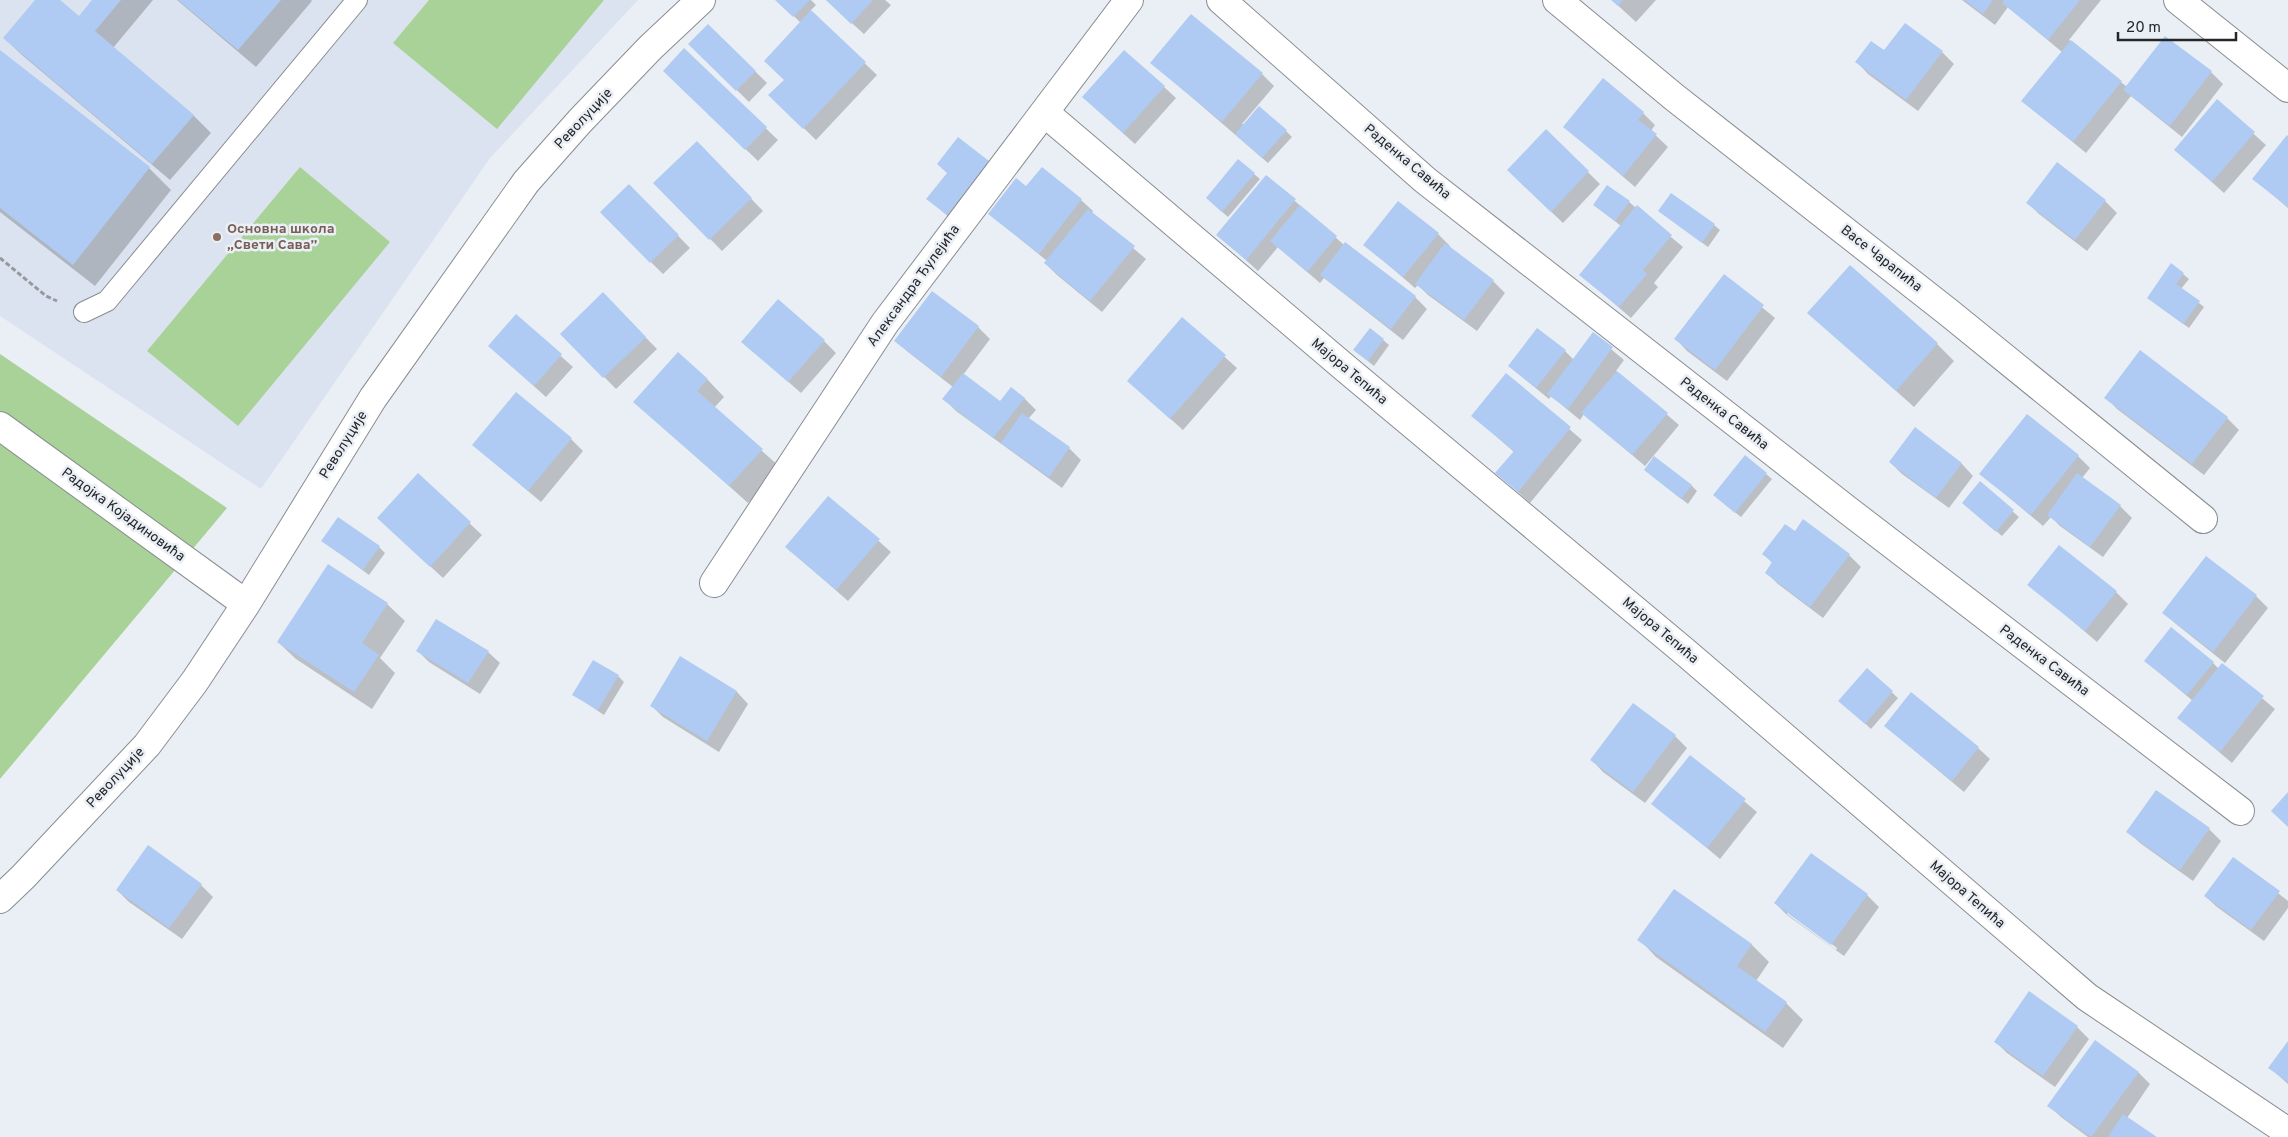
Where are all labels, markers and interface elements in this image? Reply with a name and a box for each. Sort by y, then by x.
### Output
scale bar [2118,10,2236,42]
text: 20 m [2126,19,2161,38]
street label: Револуције [552,85,616,153]
street label: Раденка Савића [1360,121,1454,203]
place label: Основна школа „Свети Сава” [227,221,335,254]
street label: Александра Ђулејића [864,222,964,350]
street label: Васе Чарапића [1837,222,1925,296]
marker: Основна школа „Свети Сава” [211,231,223,243]
street label: Мајора Тепића [1307,335,1391,409]
street label: Раденка Савића [1676,374,1772,454]
street label: Револуције [316,408,372,482]
street label: Радојка Којадиновића [58,464,188,566]
street label: Мајора Тепића [1618,594,1702,668]
street label: Раденка Савића [1996,622,2092,700]
street label: Револуције [84,744,148,812]
street label: Мајора Тепића [1926,858,2008,932]

